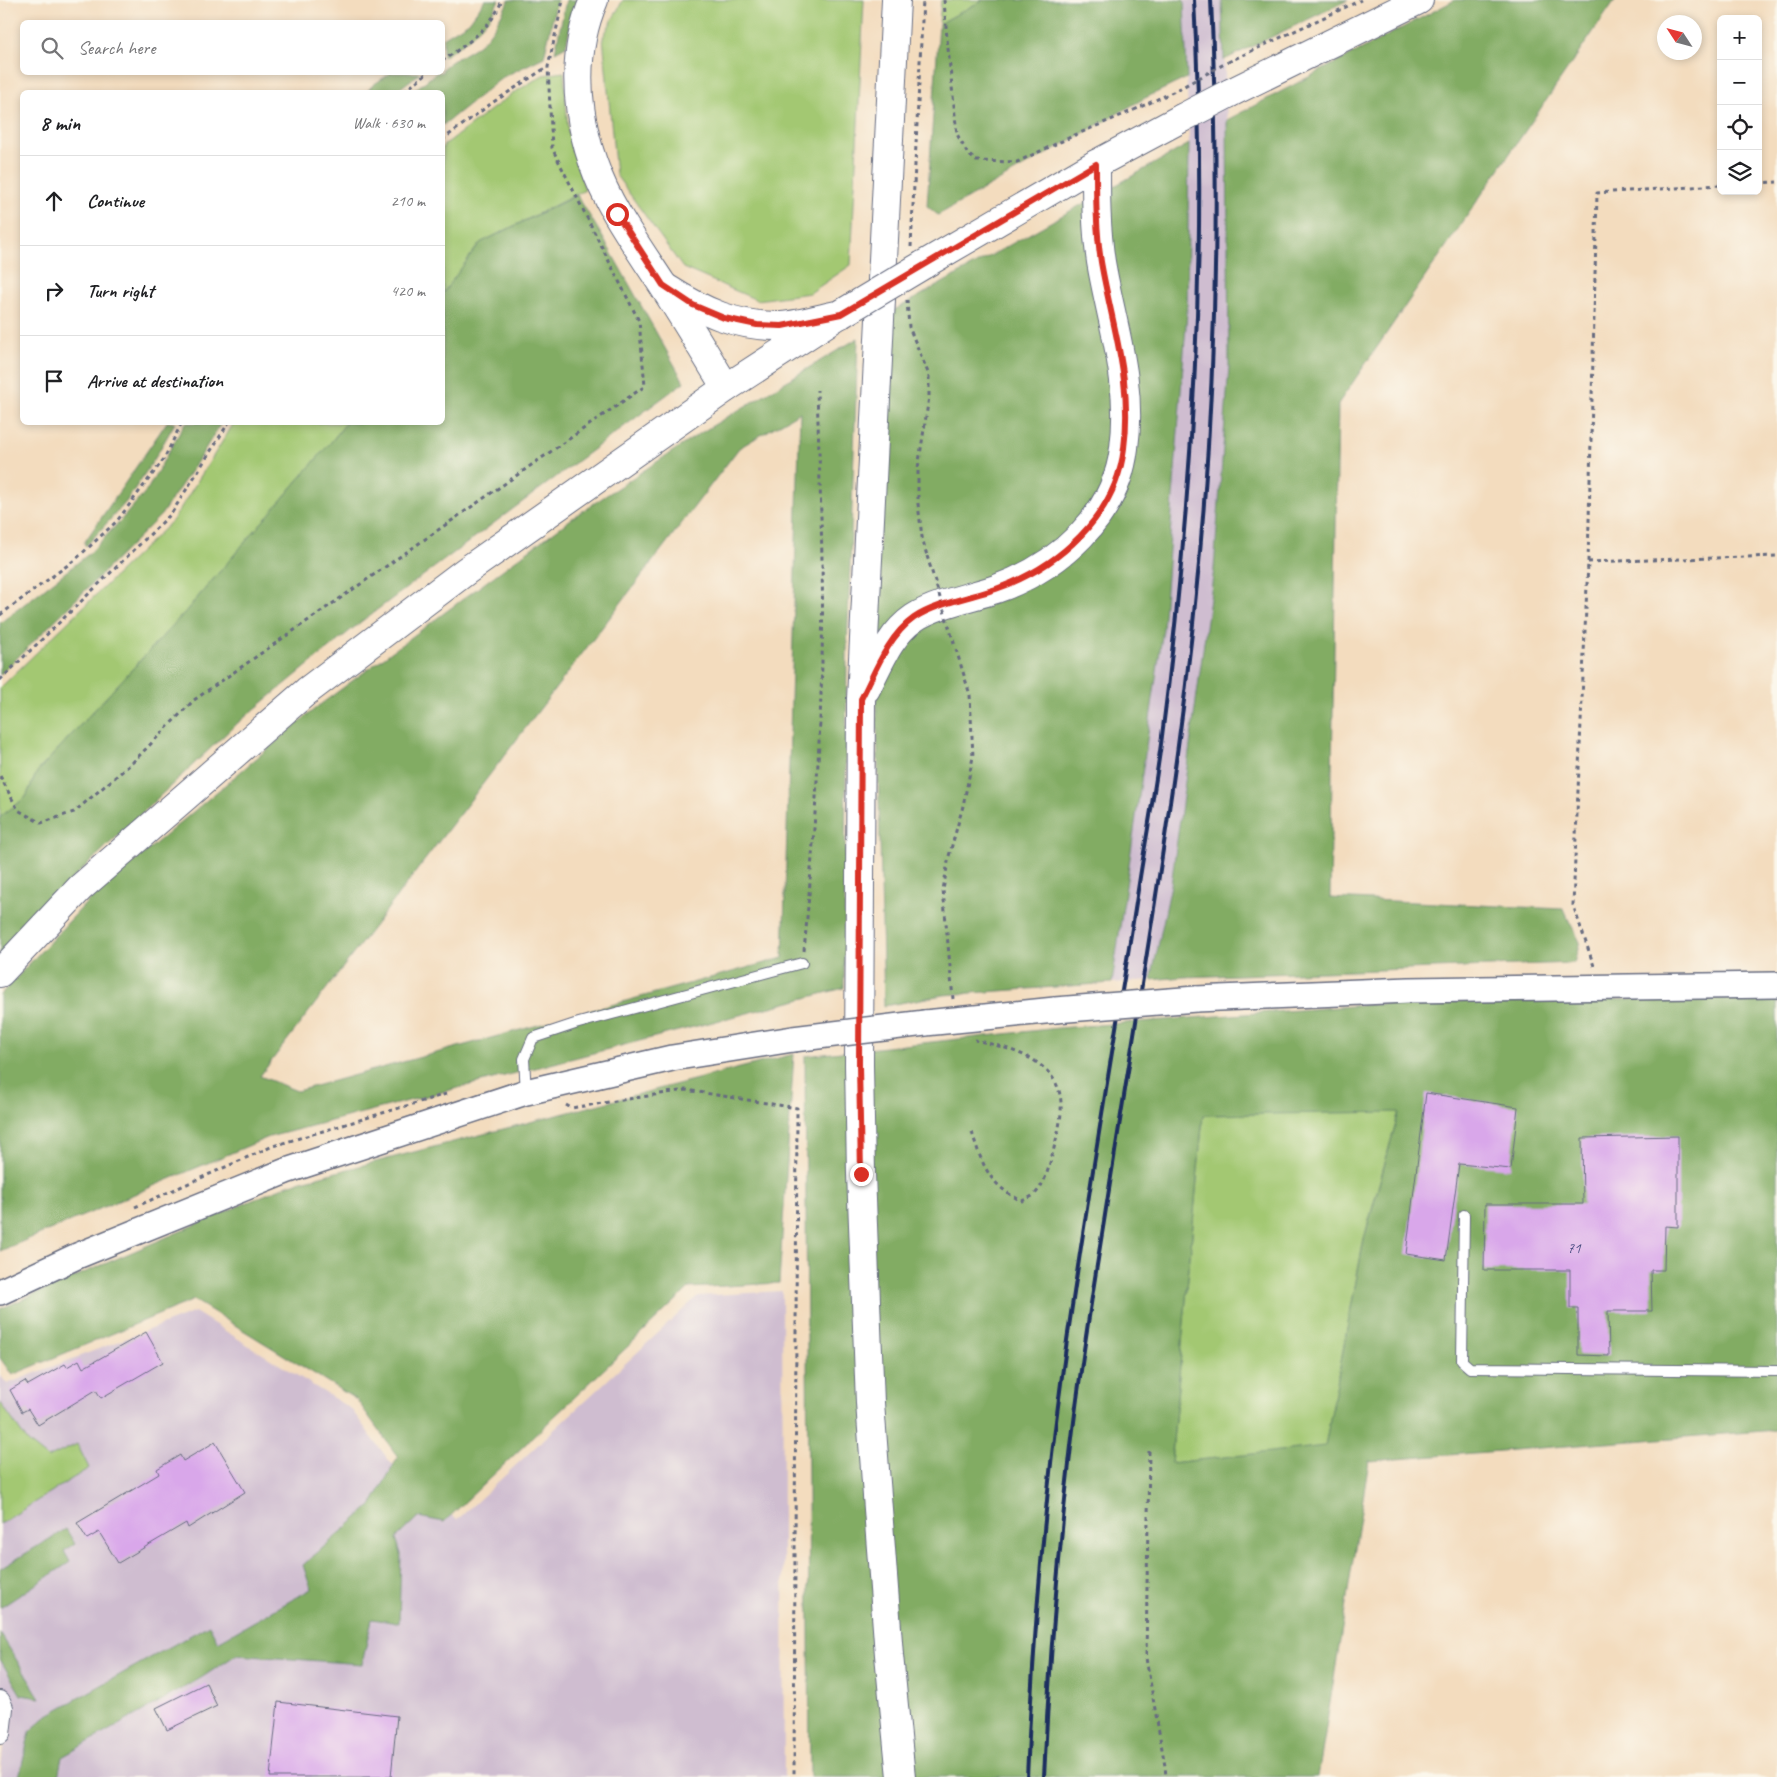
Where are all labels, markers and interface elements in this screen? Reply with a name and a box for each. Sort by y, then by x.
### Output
north arrow [1657,15,1702,60]
map controls [1717,15,1762,195]
button: + [1717,15,1762,60]
search box [20,20,445,75]
icon: search [38,34,66,62]
text: Search here [78,36,155,60]
button: − [1717,60,1762,105]
button: locate [1717,105,1762,150]
text: 8 min [40,110,80,136]
text: Walk · 630 m [353,113,425,133]
button: layers [1717,150,1762,195]
icon: ahead [40,187,68,215]
text: Continue [87,189,144,213]
text: 210 m [391,191,425,211]
route start [606,203,629,226]
icon: right [40,277,68,305]
text: Turn right [87,279,154,303]
text: 420 m [391,281,425,301]
icon: arrive [40,367,68,395]
text: Arrive at destination [87,369,223,393]
route end [850,1163,873,1186]
house number: 71 [1567,1239,1582,1258]

